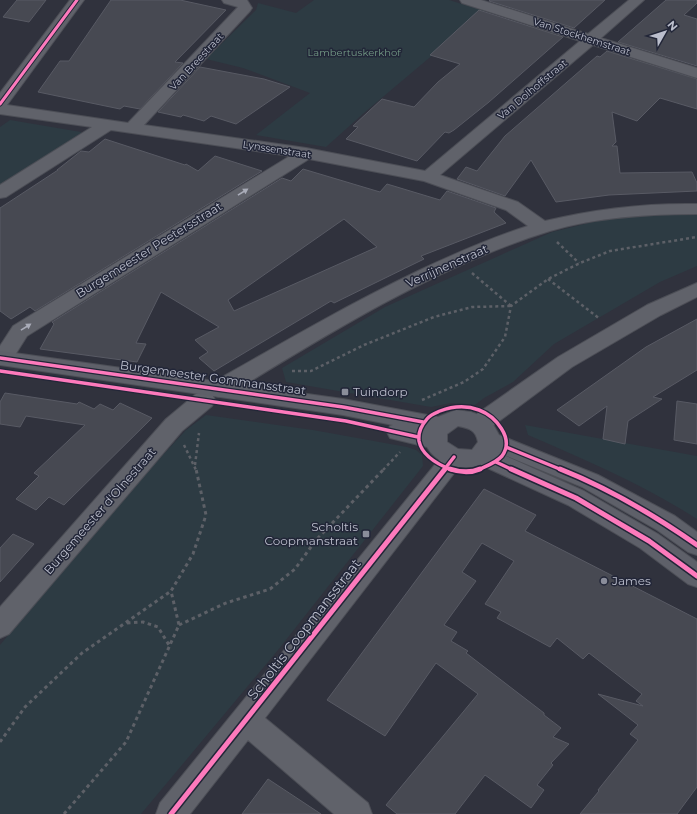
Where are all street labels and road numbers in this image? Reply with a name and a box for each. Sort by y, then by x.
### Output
street label: Van Stockhemstraat [532,15,632,58]
street label: Van Breestraat [167,30,226,93]
street label: Van Dolhoffstraat [495,56,570,122]
street label: Lynssenstraat [242,138,312,161]
street label: Burgemeester Peetersstraat [73,198,225,301]
street label: Verrijnenstraat [403,241,490,290]
street label: Burgemeester Gommansstraat [119,357,307,398]
street label: Burgemeester d'Olnestraat [40,444,159,577]
street label: Scholtis Coopmansstraat [243,555,365,703]

